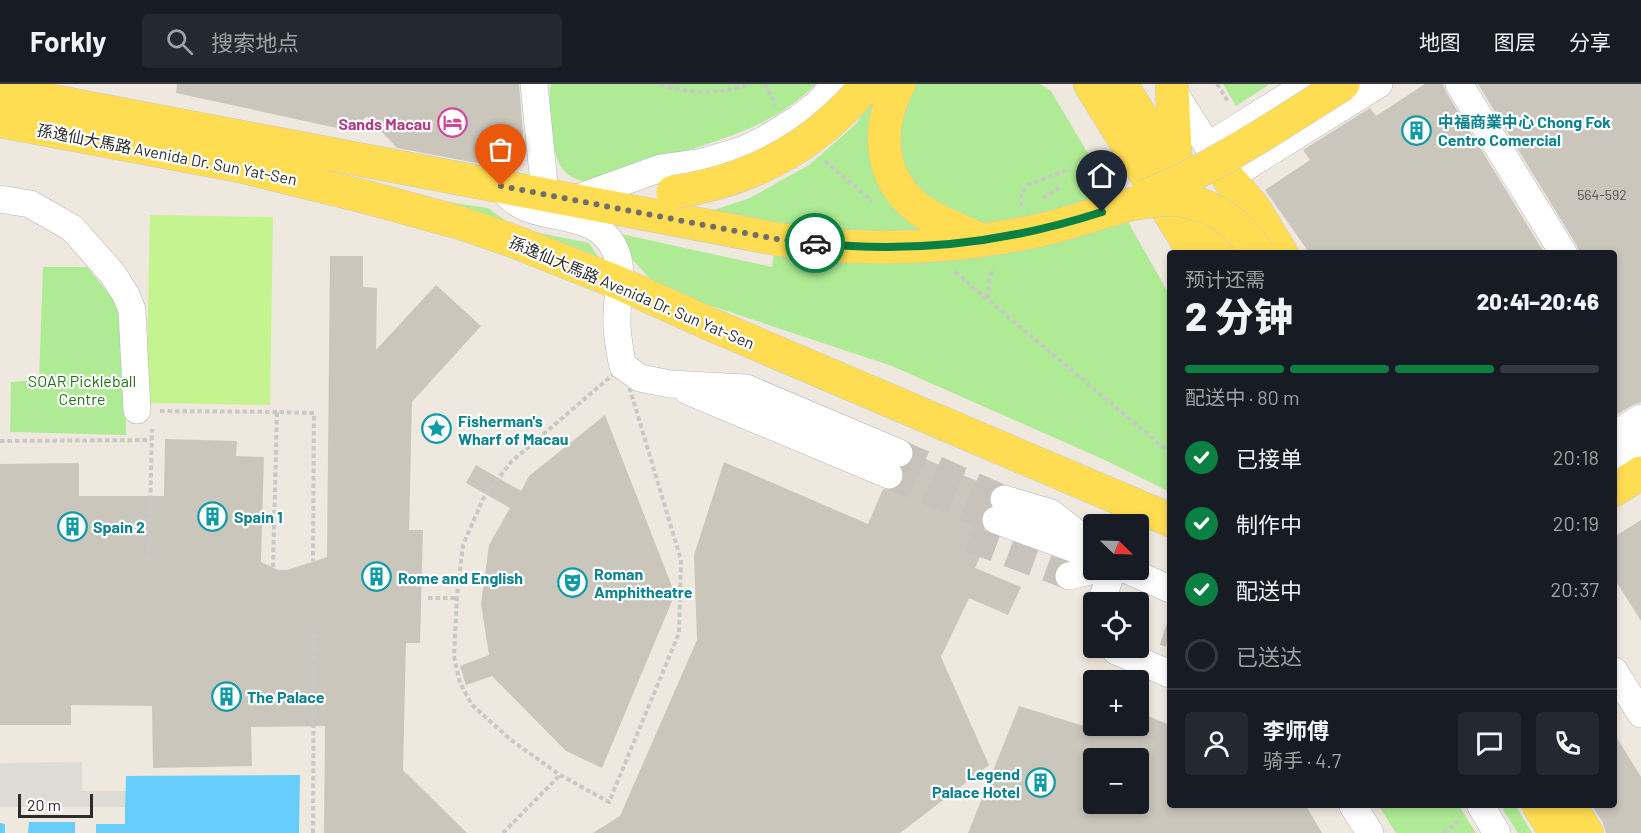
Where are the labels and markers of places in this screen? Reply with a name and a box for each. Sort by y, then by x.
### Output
hotel icon: Sands Macau [436,107,468,139]
place label: 中福商業中心 Chong Fok Centro Comercial [1438,112,1611,149]
place label: Sands Macau [338,114,431,133]
building icon: 中福商業中心 Chong Fok Centro Comercial [1401,114,1433,146]
pin [475,124,526,186]
pin [1076,150,1127,212]
place label: Fisherman's Wharf of Macau [458,411,569,448]
place icon: Fisherman's Wharf of Macau [421,413,453,445]
building icon: Spain 1 [197,500,229,532]
place label: Spain 1 [234,507,283,526]
building icon: Spain 2 [56,510,88,542]
place label: Spain 2 [93,517,145,536]
building icon: Rome and English [361,561,393,593]
place label: Roman Amphitheatre [594,564,693,601]
theatre icon: Roman Amphitheatre [557,566,589,598]
place label: Rome and English [398,568,523,587]
building icon: The Palace [210,680,242,712]
place label: The Palace [247,687,325,706]
place label: Legend Palace Hotel [932,764,1020,801]
building icon: Legend Palace Hotel [1025,766,1057,798]

